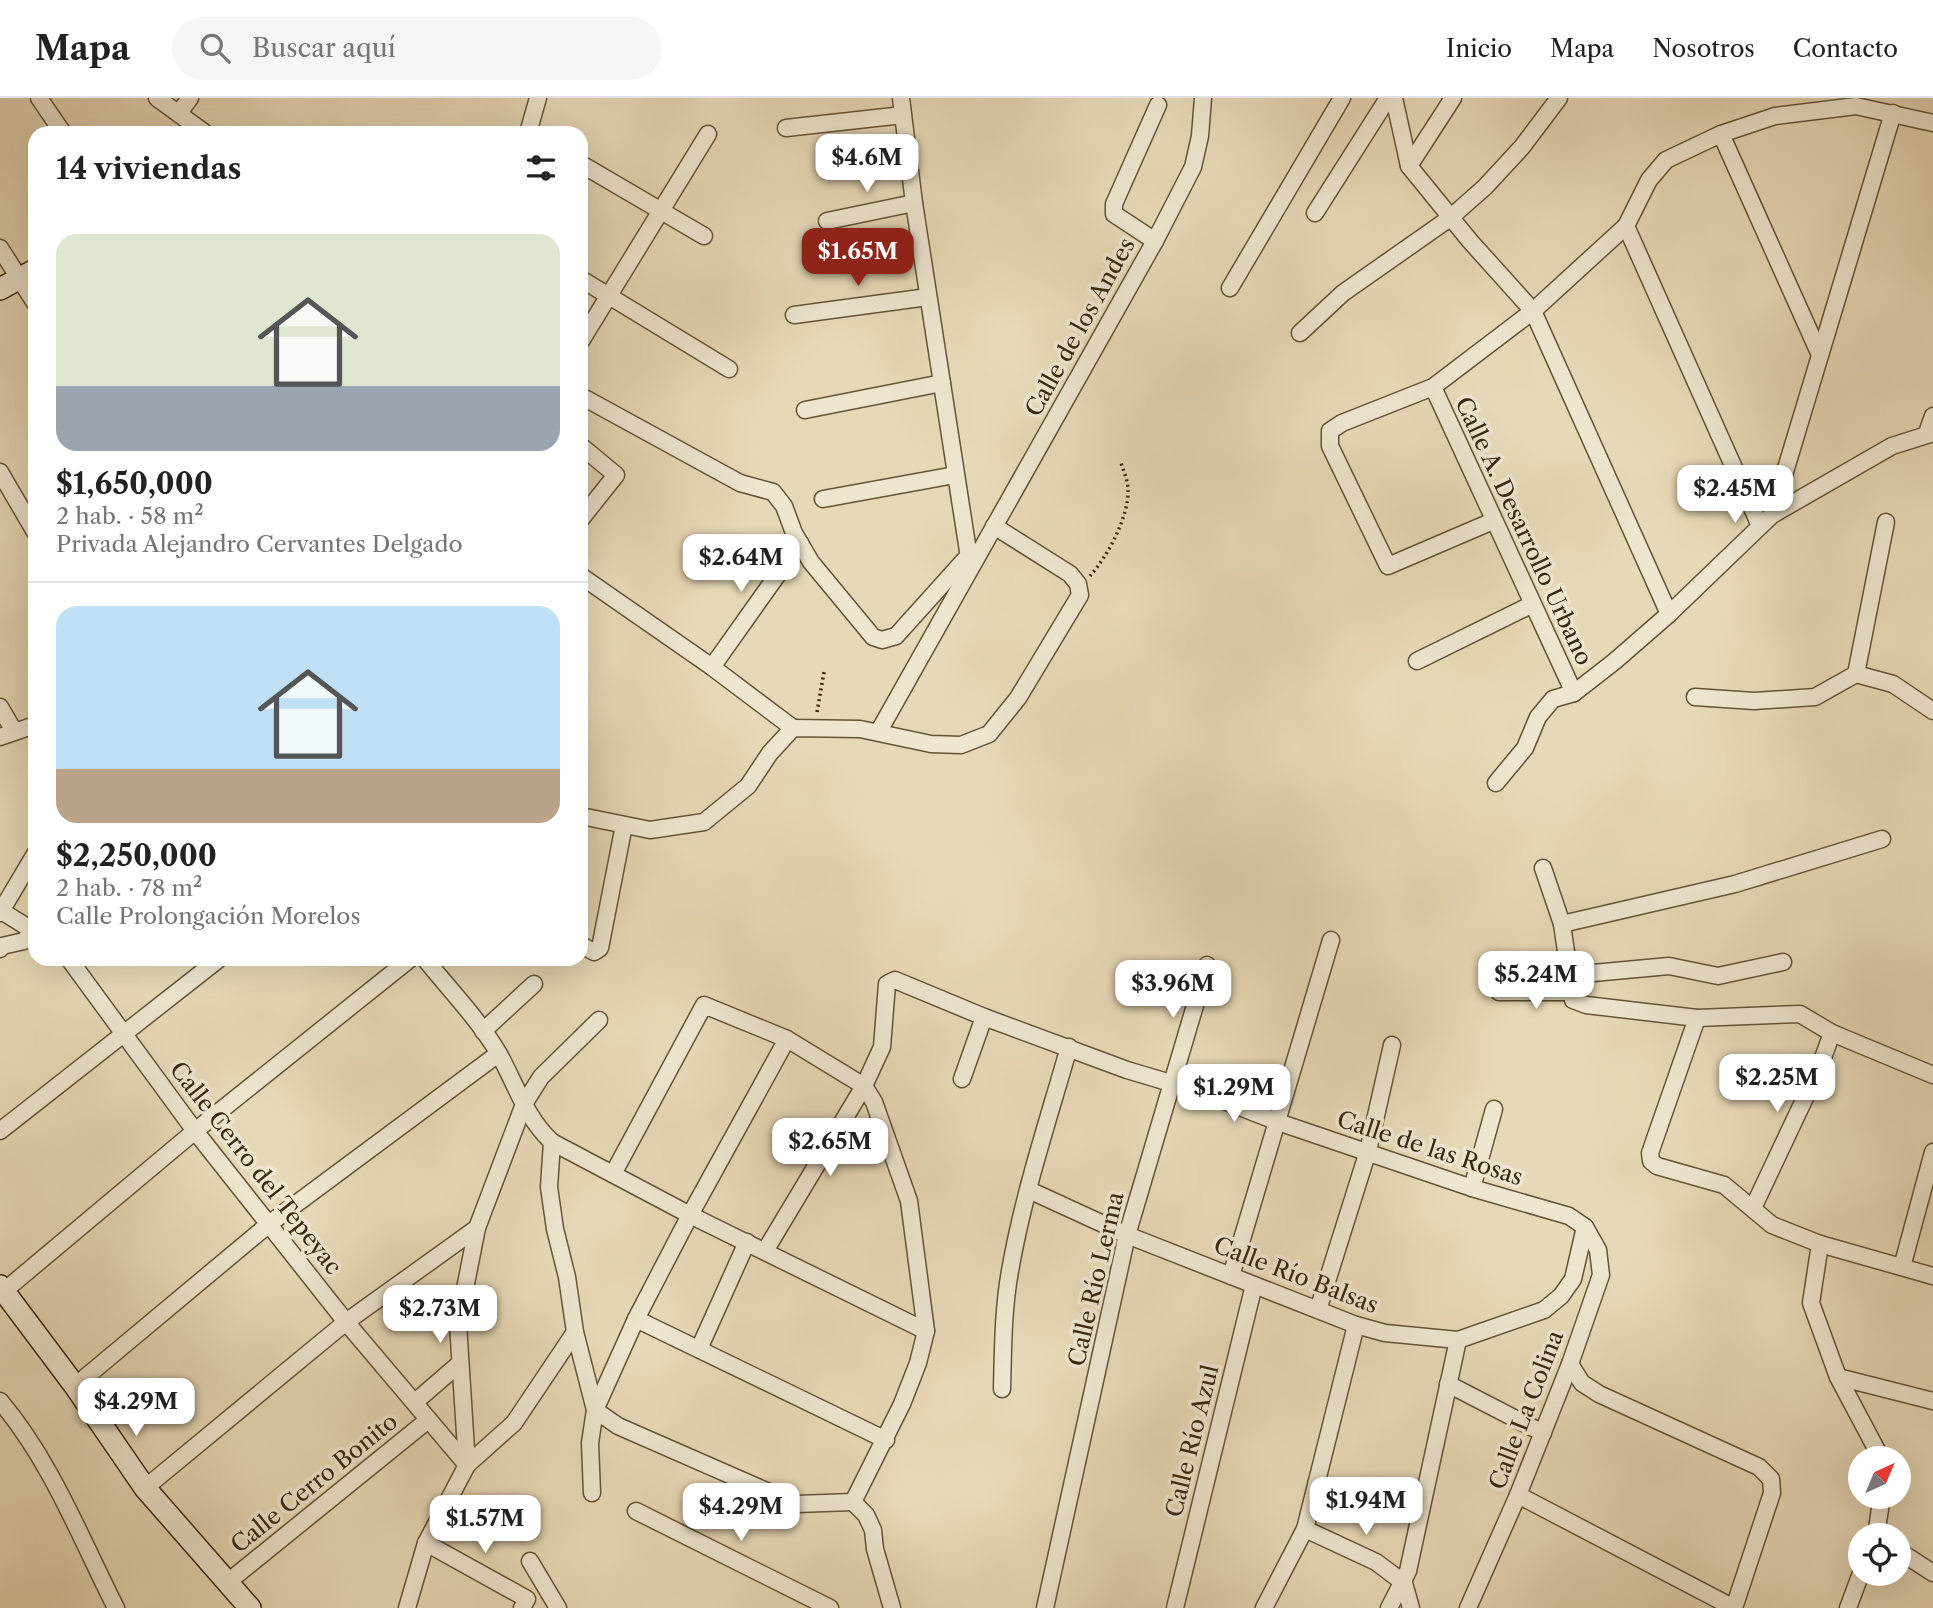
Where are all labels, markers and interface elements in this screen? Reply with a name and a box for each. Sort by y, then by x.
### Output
search box [172,17,662,80]
text: Mapa [35,28,130,69]
icon: search [196,29,234,67]
text: Buscar aquí [252,32,396,64]
text: Inicio [1446,34,1512,63]
text: Mapa [1550,34,1614,63]
text: Nosotros [1652,34,1755,63]
text: Contacto [1793,34,1898,63]
pin: $4.6M [818,134,916,194]
text: $4.6M [831,143,903,171]
icon: filters [522,149,560,187]
text: 14 viviendas [56,150,242,187]
pin: $1.65M [801,228,915,288]
street label: Calle de los Andes [1019,233,1141,421]
text: $1.65M [818,237,898,265]
icon: home [245,279,371,405]
street label: Calle A. Desarrollo Urbano [1449,392,1599,670]
text: $1,650,000 [56,465,213,502]
pin: $2.45M [1678,466,1792,525]
text: $2.45M [1693,474,1777,502]
text: 2 hab. · 58 m² [56,502,204,530]
text: Privada Alejandro Cervantes Delgado [56,530,463,558]
pin: $2.64M [684,534,798,594]
text: $2.64M [699,543,783,571]
icon: home [245,651,371,777]
text: $2,250,000 [56,837,217,874]
text: 2 hab. · 78 m² [56,874,202,902]
text: Calle Prolongación Morelos [56,902,360,930]
pin: $5.24M [1479,951,1593,1011]
pin: $3.96M [1116,960,1230,1020]
text: $5.24M [1494,960,1578,988]
text: $3.96M [1131,969,1215,997]
pin: $2.25M [1720,1054,1834,1114]
street label: Calle Cerro del Tepeyac [164,1056,348,1280]
text: $2.25M [1735,1063,1819,1091]
pin: $1.29M [1177,1065,1291,1124]
text: $1.29M [1193,1073,1275,1101]
street label: Calle de las Rosas [1334,1105,1526,1191]
pin: $2.65M [773,1118,887,1178]
text: $2.65M [788,1127,872,1155]
street label: Calle Río Lerma [1062,1188,1130,1369]
street label: Calle Río Balsas [1210,1231,1382,1319]
pin: $2.73M [383,1286,497,1345]
text: $2.73M [399,1294,481,1322]
street label: Calle La Colina [1483,1326,1569,1493]
street label: Calle Río Azul [1160,1362,1224,1520]
pin: $4.29M [79,1378,193,1438]
text: $4.29M [94,1387,178,1415]
street label: Calle Cerro Bonito [225,1407,403,1559]
north arrow [1848,1446,1911,1508]
map controls [1848,1446,1911,1586]
pin: $1.94M [1309,1478,1423,1537]
pin: $4.29M [684,1484,798,1543]
text: $1.94M [1326,1486,1406,1514]
text: $4.29M [699,1492,783,1520]
pin: $1.57M [428,1496,542,1555]
text: $1.57M [446,1504,524,1532]
button: locate [1848,1523,1911,1586]

